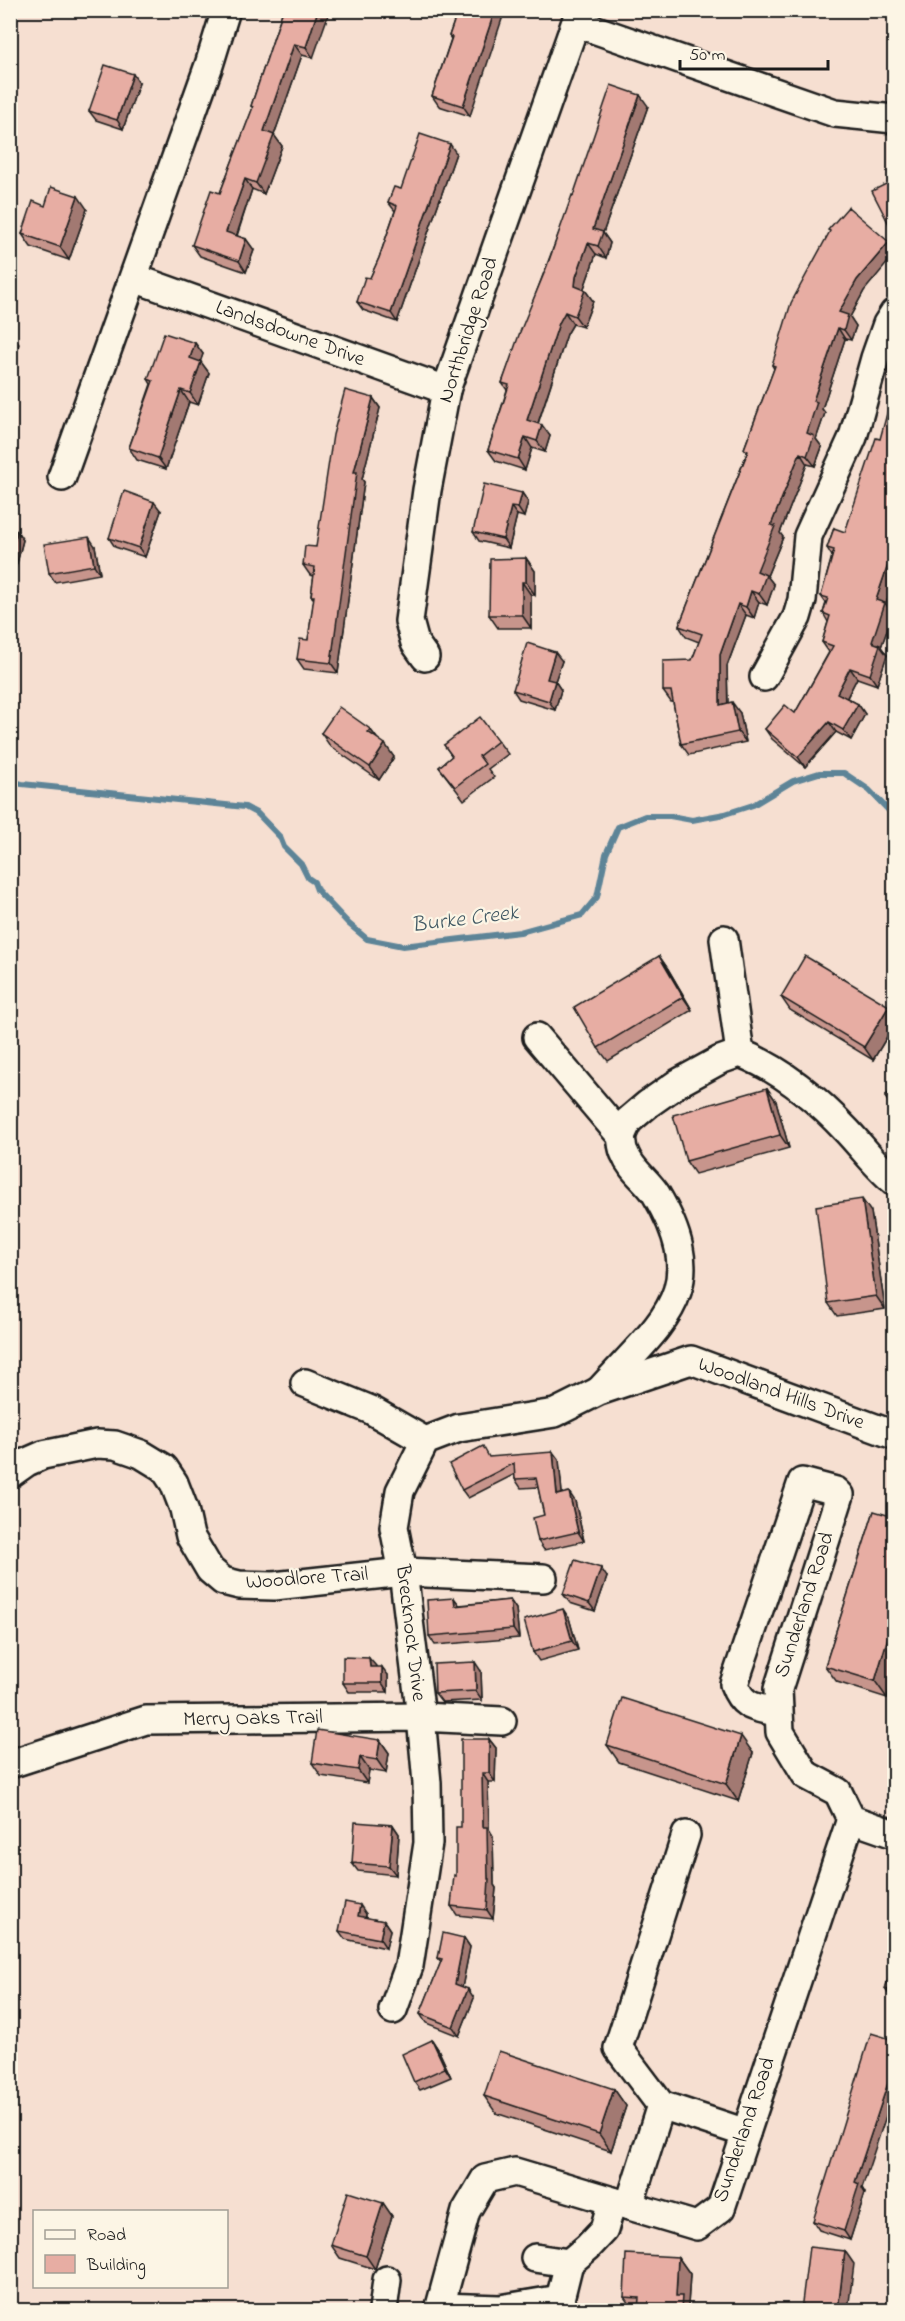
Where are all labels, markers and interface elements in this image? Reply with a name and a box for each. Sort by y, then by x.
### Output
scale bar [680,33,828,71]
text: 50 m [689,43,726,69]
street label: Northbridge Road [431,253,509,407]
street label: Landsdowne Drive [211,293,370,375]
water label: Burke Creek [410,897,522,942]
street label: Woodland Hills Drive [694,1350,869,1438]
street label: Sunderland Road [767,1528,843,1682]
street label: Woodlore Trail [245,1560,369,1598]
street label: Brecknock Drive [387,1562,433,1704]
street label: Merry Oaks Trail [183,1703,323,1737]
street label: Sunderland Road [706,2053,784,2206]
legend [33,2210,228,2288]
text: Road [87,2223,126,2249]
text: Building [86,2253,146,2280]

